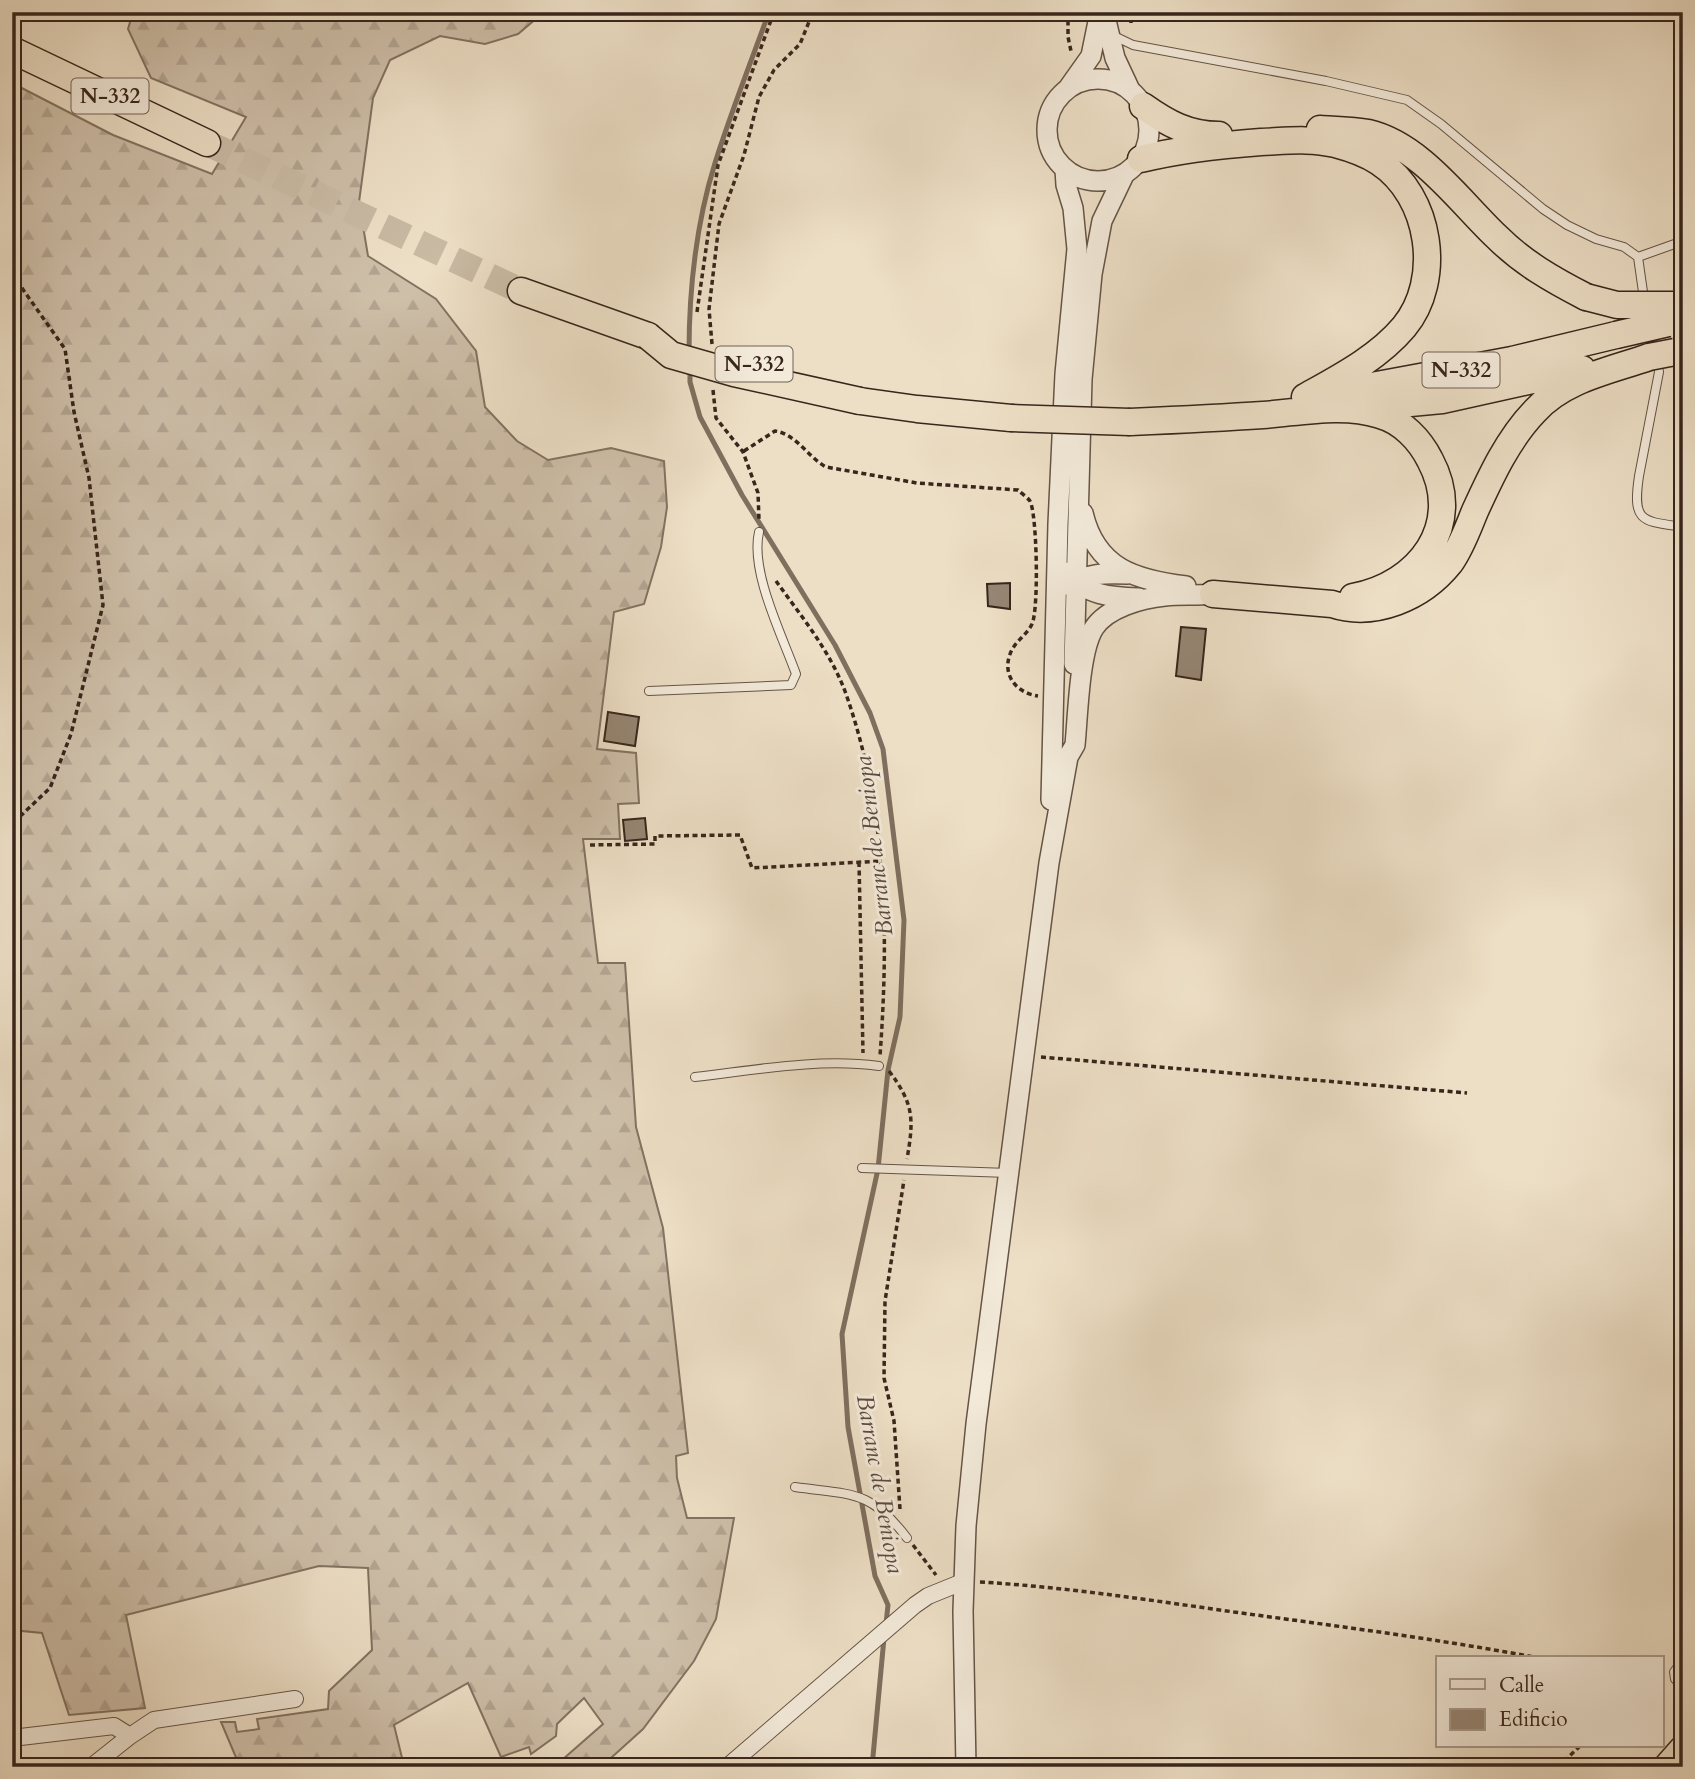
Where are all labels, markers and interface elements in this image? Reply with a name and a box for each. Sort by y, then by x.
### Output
road number: N-332 [72,78,148,114]
road number: N-332 [716,346,792,382]
road number: N-332 [1422,352,1500,388]
water label: Barranc de Beniopa [847,754,901,938]
water label: Barranc de Beniopa [848,1392,912,1576]
legend [1436,1656,1664,1748]
text: Calle [1499,1671,1544,1700]
text: Edificio [1499,1705,1568,1734]

